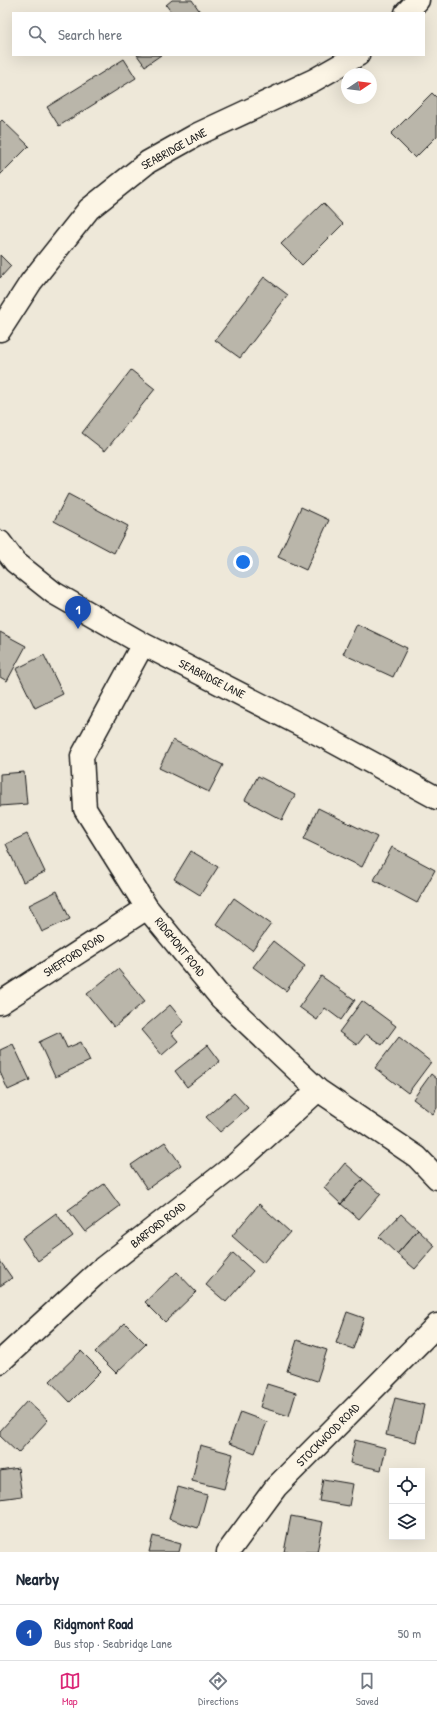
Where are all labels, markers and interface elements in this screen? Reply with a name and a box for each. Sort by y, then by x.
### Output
search box [12,12,425,56]
icon: search [26,23,48,45]
text: Search here [58,24,122,45]
north arrow [341,68,377,104]
street label: SEABRIDGE LANE [138,123,210,174]
your location [233,552,253,572]
pin: 1 [65,596,91,629]
street label: SEABRIDGE LANE [176,655,249,703]
street label: RIDGMONT ROAD [151,913,210,980]
street label: SHEFFORD ROAD [40,928,108,981]
street label: BARFORD ROAD [126,1197,189,1252]
street label: STOCKWOOD ROAD [292,1399,363,1470]
map controls [389,1468,425,1540]
button: locate [389,1468,425,1504]
button: layers [389,1504,425,1540]
text: Nearby [16,1567,59,1590]
text: Ridgmont Road [54,1613,133,1634]
text: 1 [27,1624,31,1642]
text: 50 m [398,1624,421,1642]
text: Bus stop · Seabridge Lane [54,1634,172,1652]
tab: Map [59,1670,81,1708]
tab: Directions [198,1670,239,1708]
tab: Saved [356,1670,378,1708]

